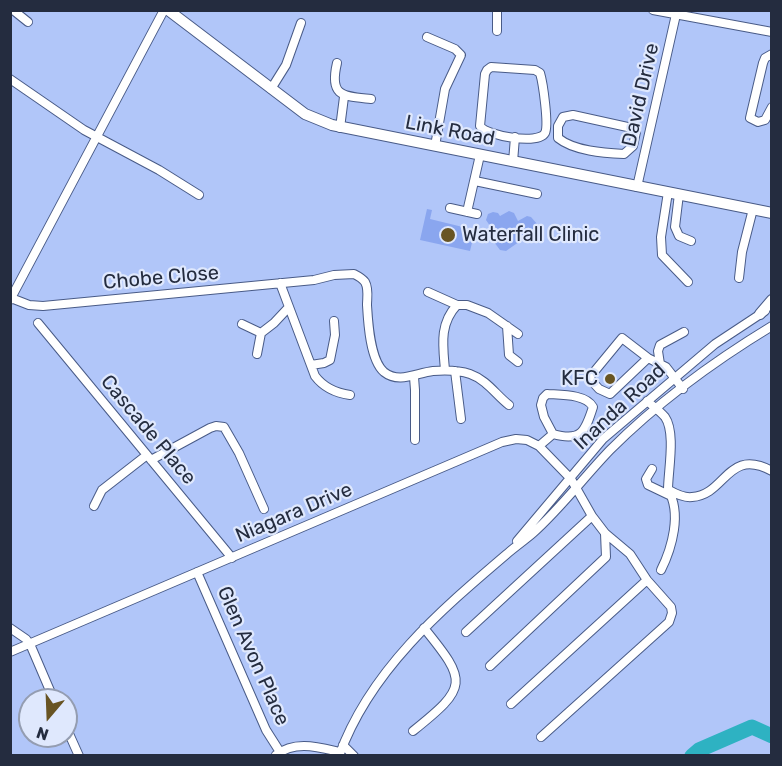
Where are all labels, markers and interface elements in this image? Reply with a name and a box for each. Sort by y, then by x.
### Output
street label: David Drive [617,41,665,149]
street label: Link Road [403,111,497,151]
place label: Waterfall Clinic [462,223,599,247]
marker: Waterfall Clinic [439,226,457,244]
street label: Chobe Close [102,261,220,295]
street label: Inanda Road [569,359,671,455]
place label: KFC [561,367,598,391]
street label: Cascade Place [95,370,201,490]
marker: KFC [603,372,617,386]
street label: Niagara Drive [232,478,356,548]
street label: Glen Avon Place [212,583,294,729]
north arrow [18,688,78,748]
text: N [34,723,51,744]

